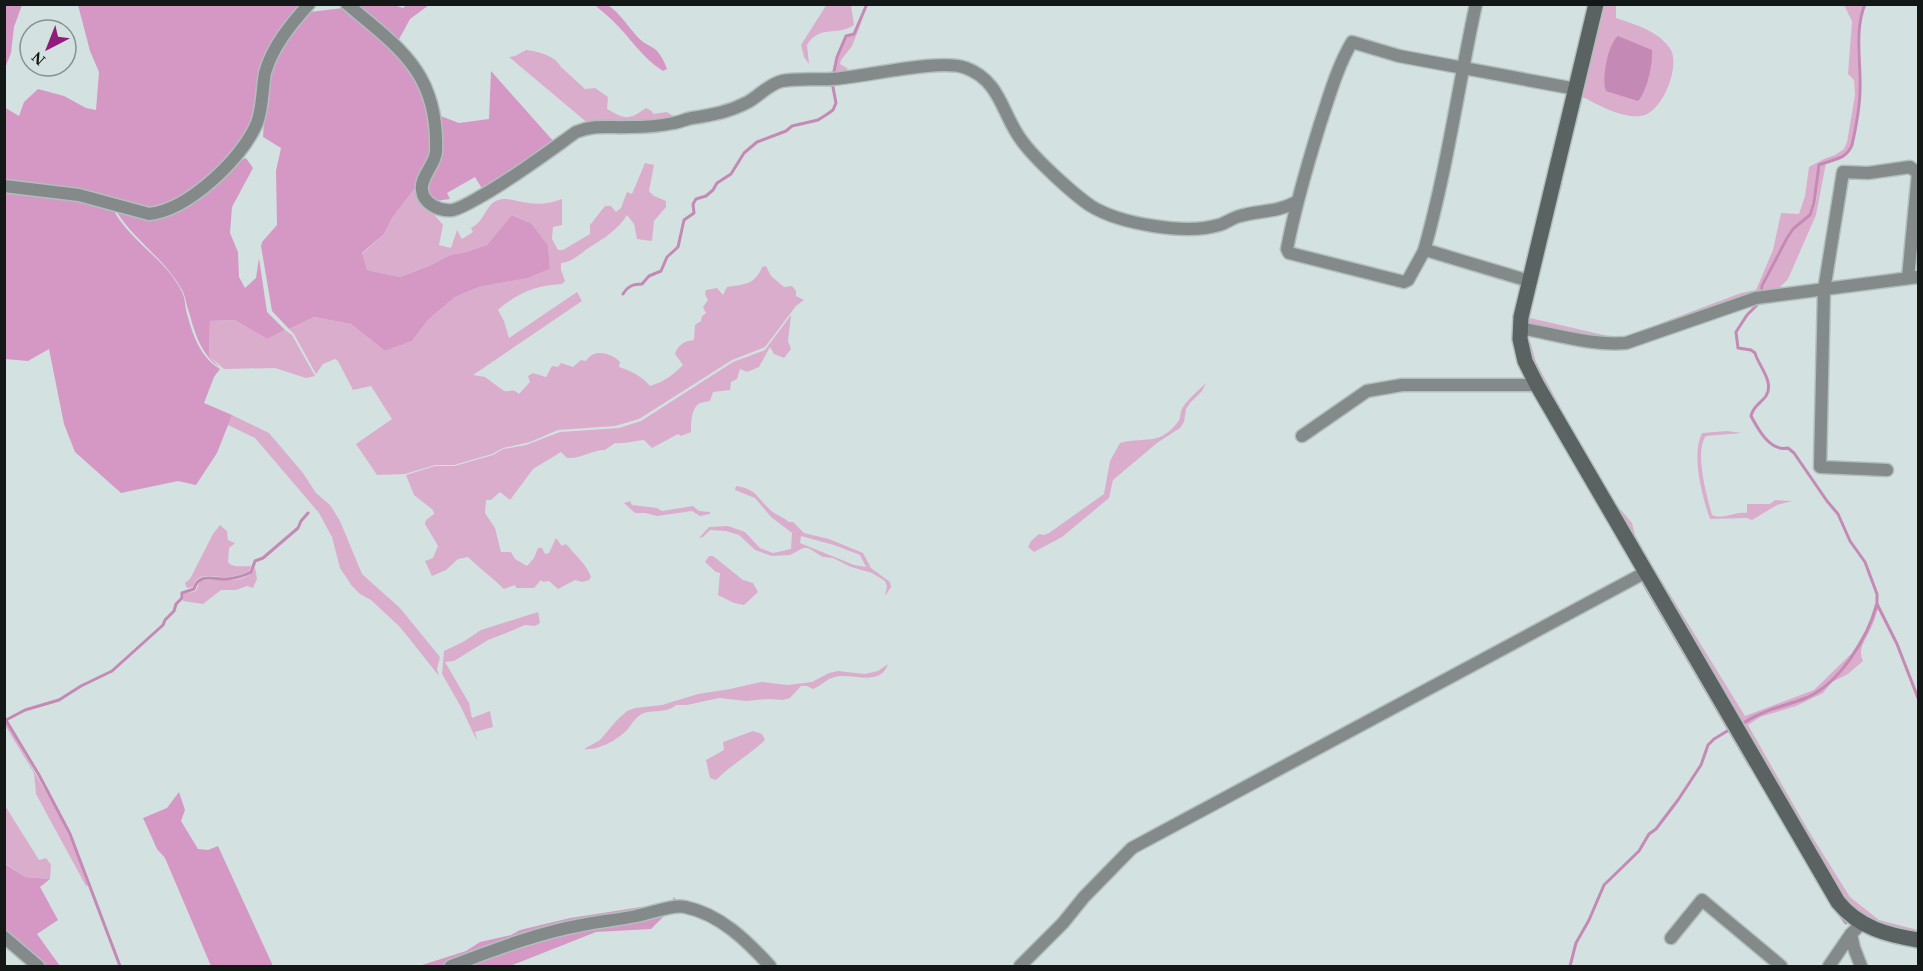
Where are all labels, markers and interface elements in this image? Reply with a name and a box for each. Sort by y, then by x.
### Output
north arrow [18,18,78,78]
text: N [28,48,48,69]

